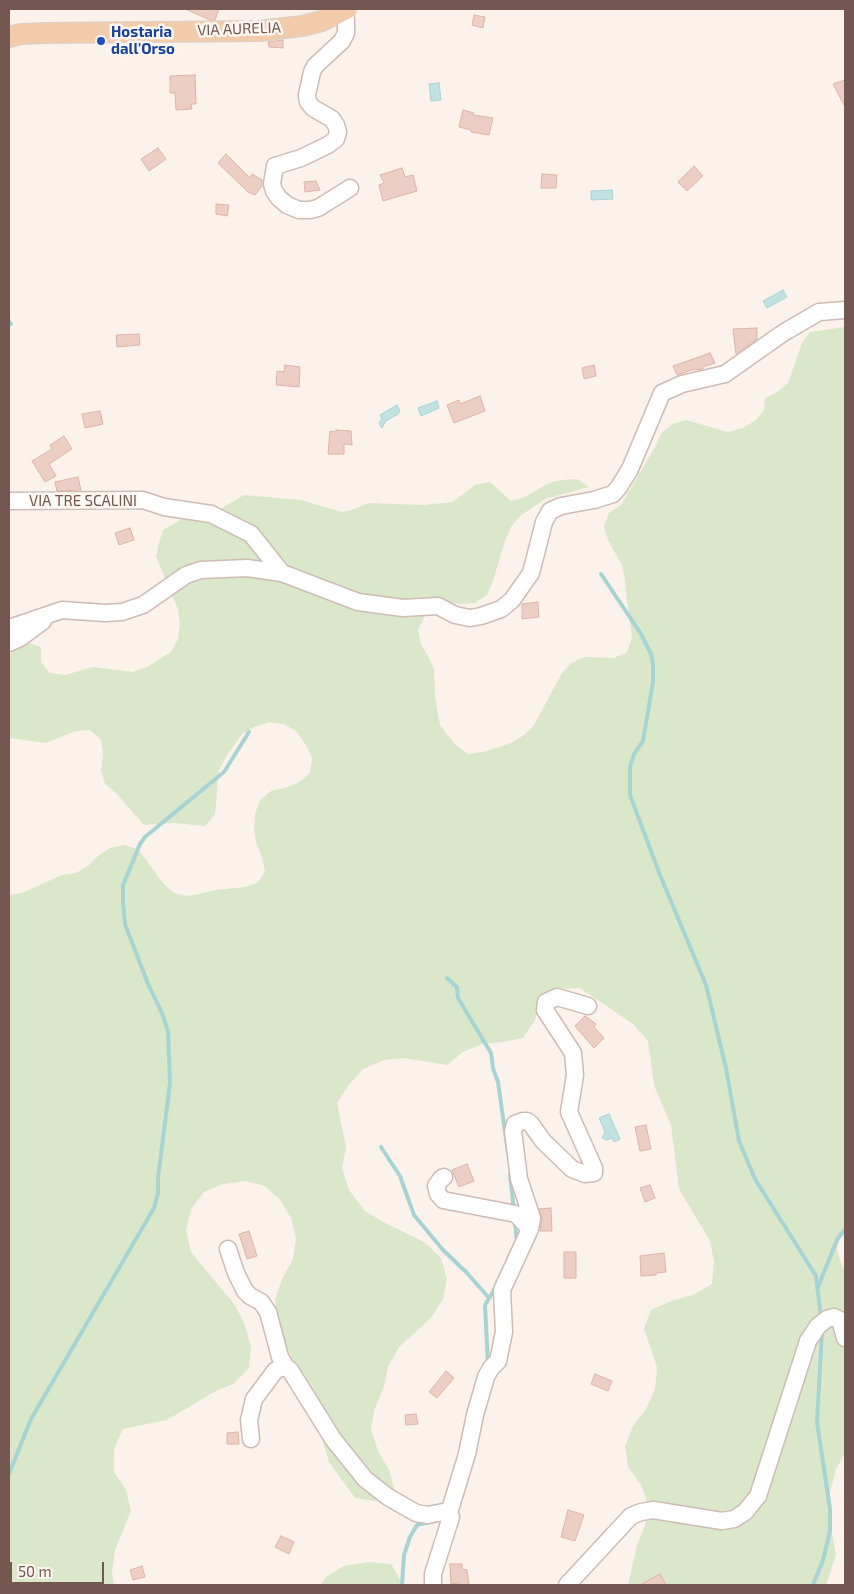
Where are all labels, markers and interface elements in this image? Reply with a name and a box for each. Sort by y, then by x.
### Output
street label: VIA AURELIA [197,19,281,39]
place label: Hostaria dall'Orso [111,23,175,58]
marker: Hostaria dall'Orso [95,35,107,47]
street label: VIA TRE SCALINI [29,492,137,510]
scale bar [12,1552,106,1584]
text: 50 m [18,1562,52,1580]

